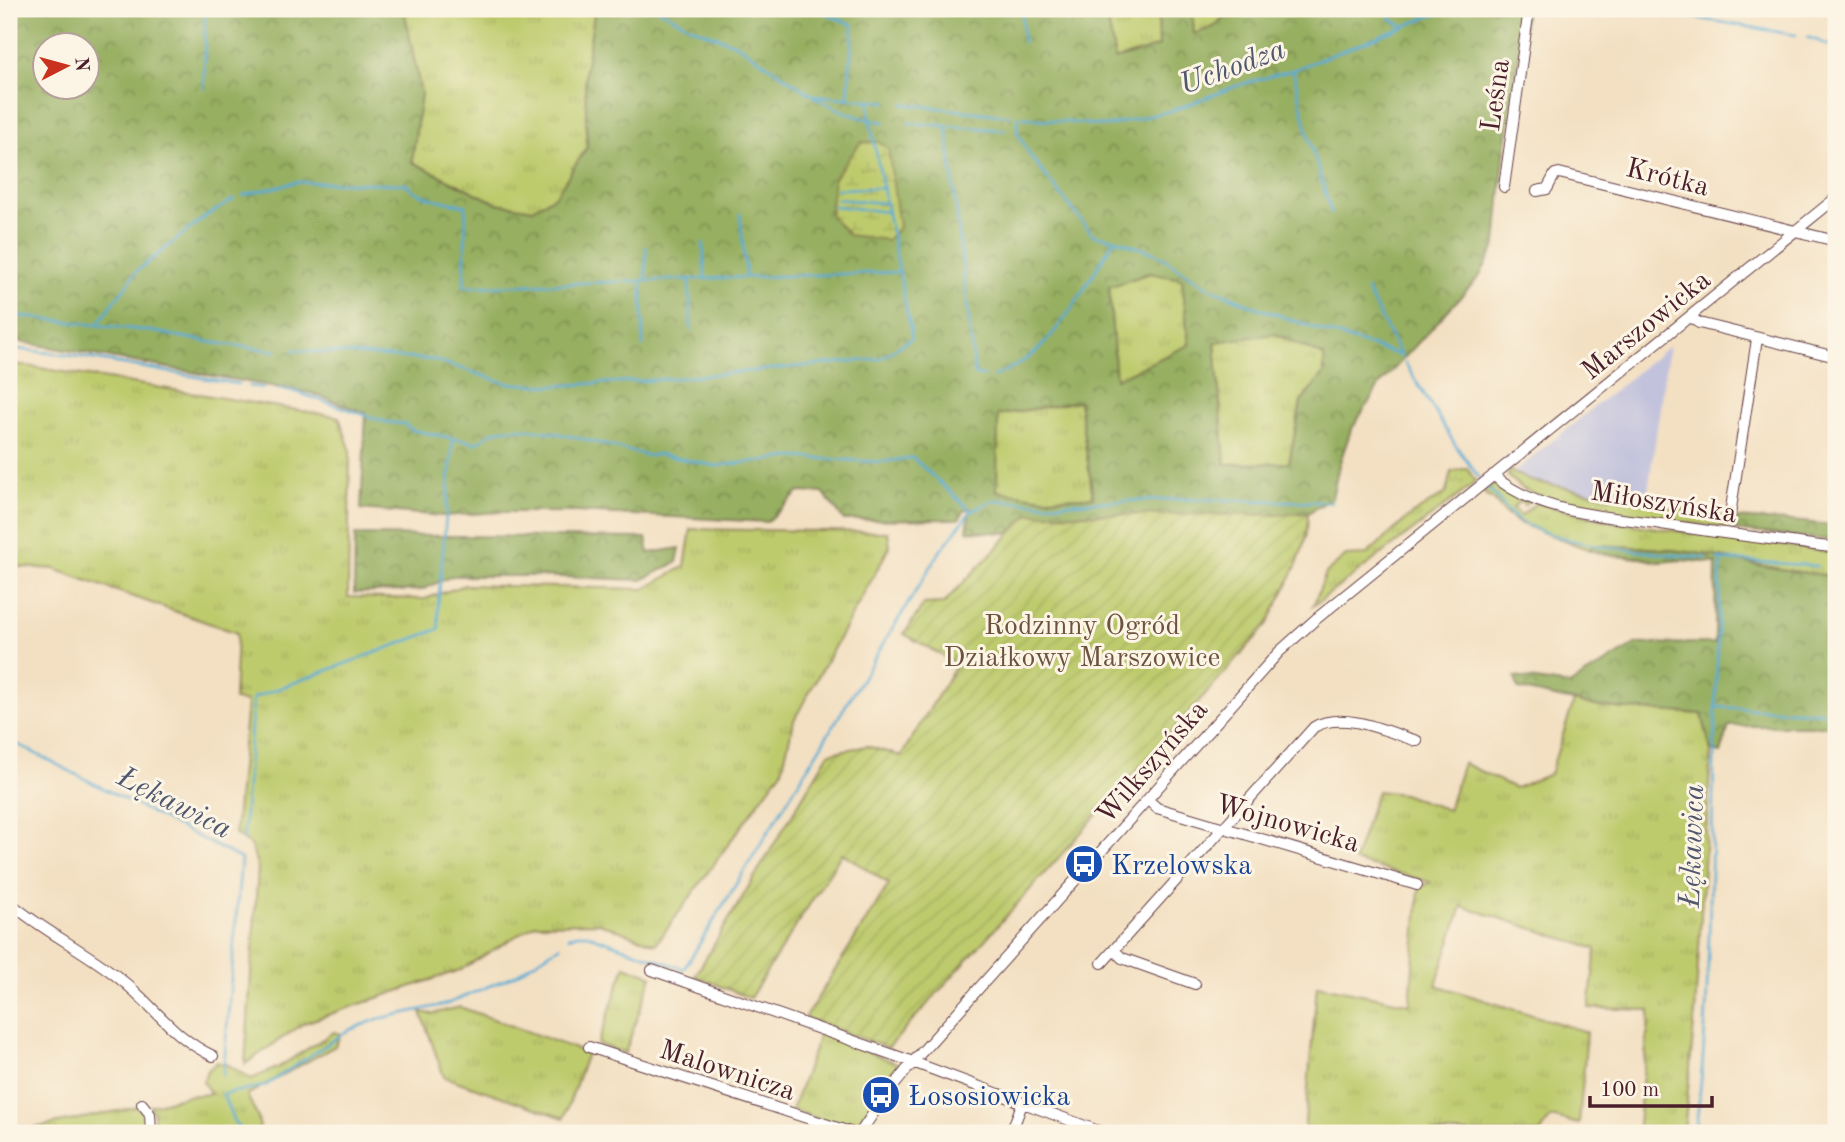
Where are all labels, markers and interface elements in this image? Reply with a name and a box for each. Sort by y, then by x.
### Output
north arrow [32,32,102,102]
water label: Uchodza [1176,35,1290,101]
text: N [70,56,91,73]
street label: Leśna [1478,57,1516,133]
street label: Krótka [1623,155,1712,203]
street label: Marszowicka [1577,266,1717,386]
street label: Miłoszyńska [1588,479,1739,529]
park label: Rodzinny Ogród Działkowy Marszowice [944,613,1220,673]
street label: Wilkszyńska [1092,696,1214,830]
water label: Łękawica [111,762,236,845]
water label: Łękawica [1676,784,1710,909]
street label: Wojnowicka [1212,791,1363,859]
bus stop icon: Krzelowska [1063,843,1105,885]
place label: Krzelowska [1111,853,1252,881]
street label: Malownicza [656,1037,799,1107]
scale bar [1590,1065,1712,1109]
bus stop icon: Łososiowicka [860,1074,902,1116]
text: 100 m [1600,1080,1659,1101]
place label: Łososiowicka [908,1084,1070,1112]

